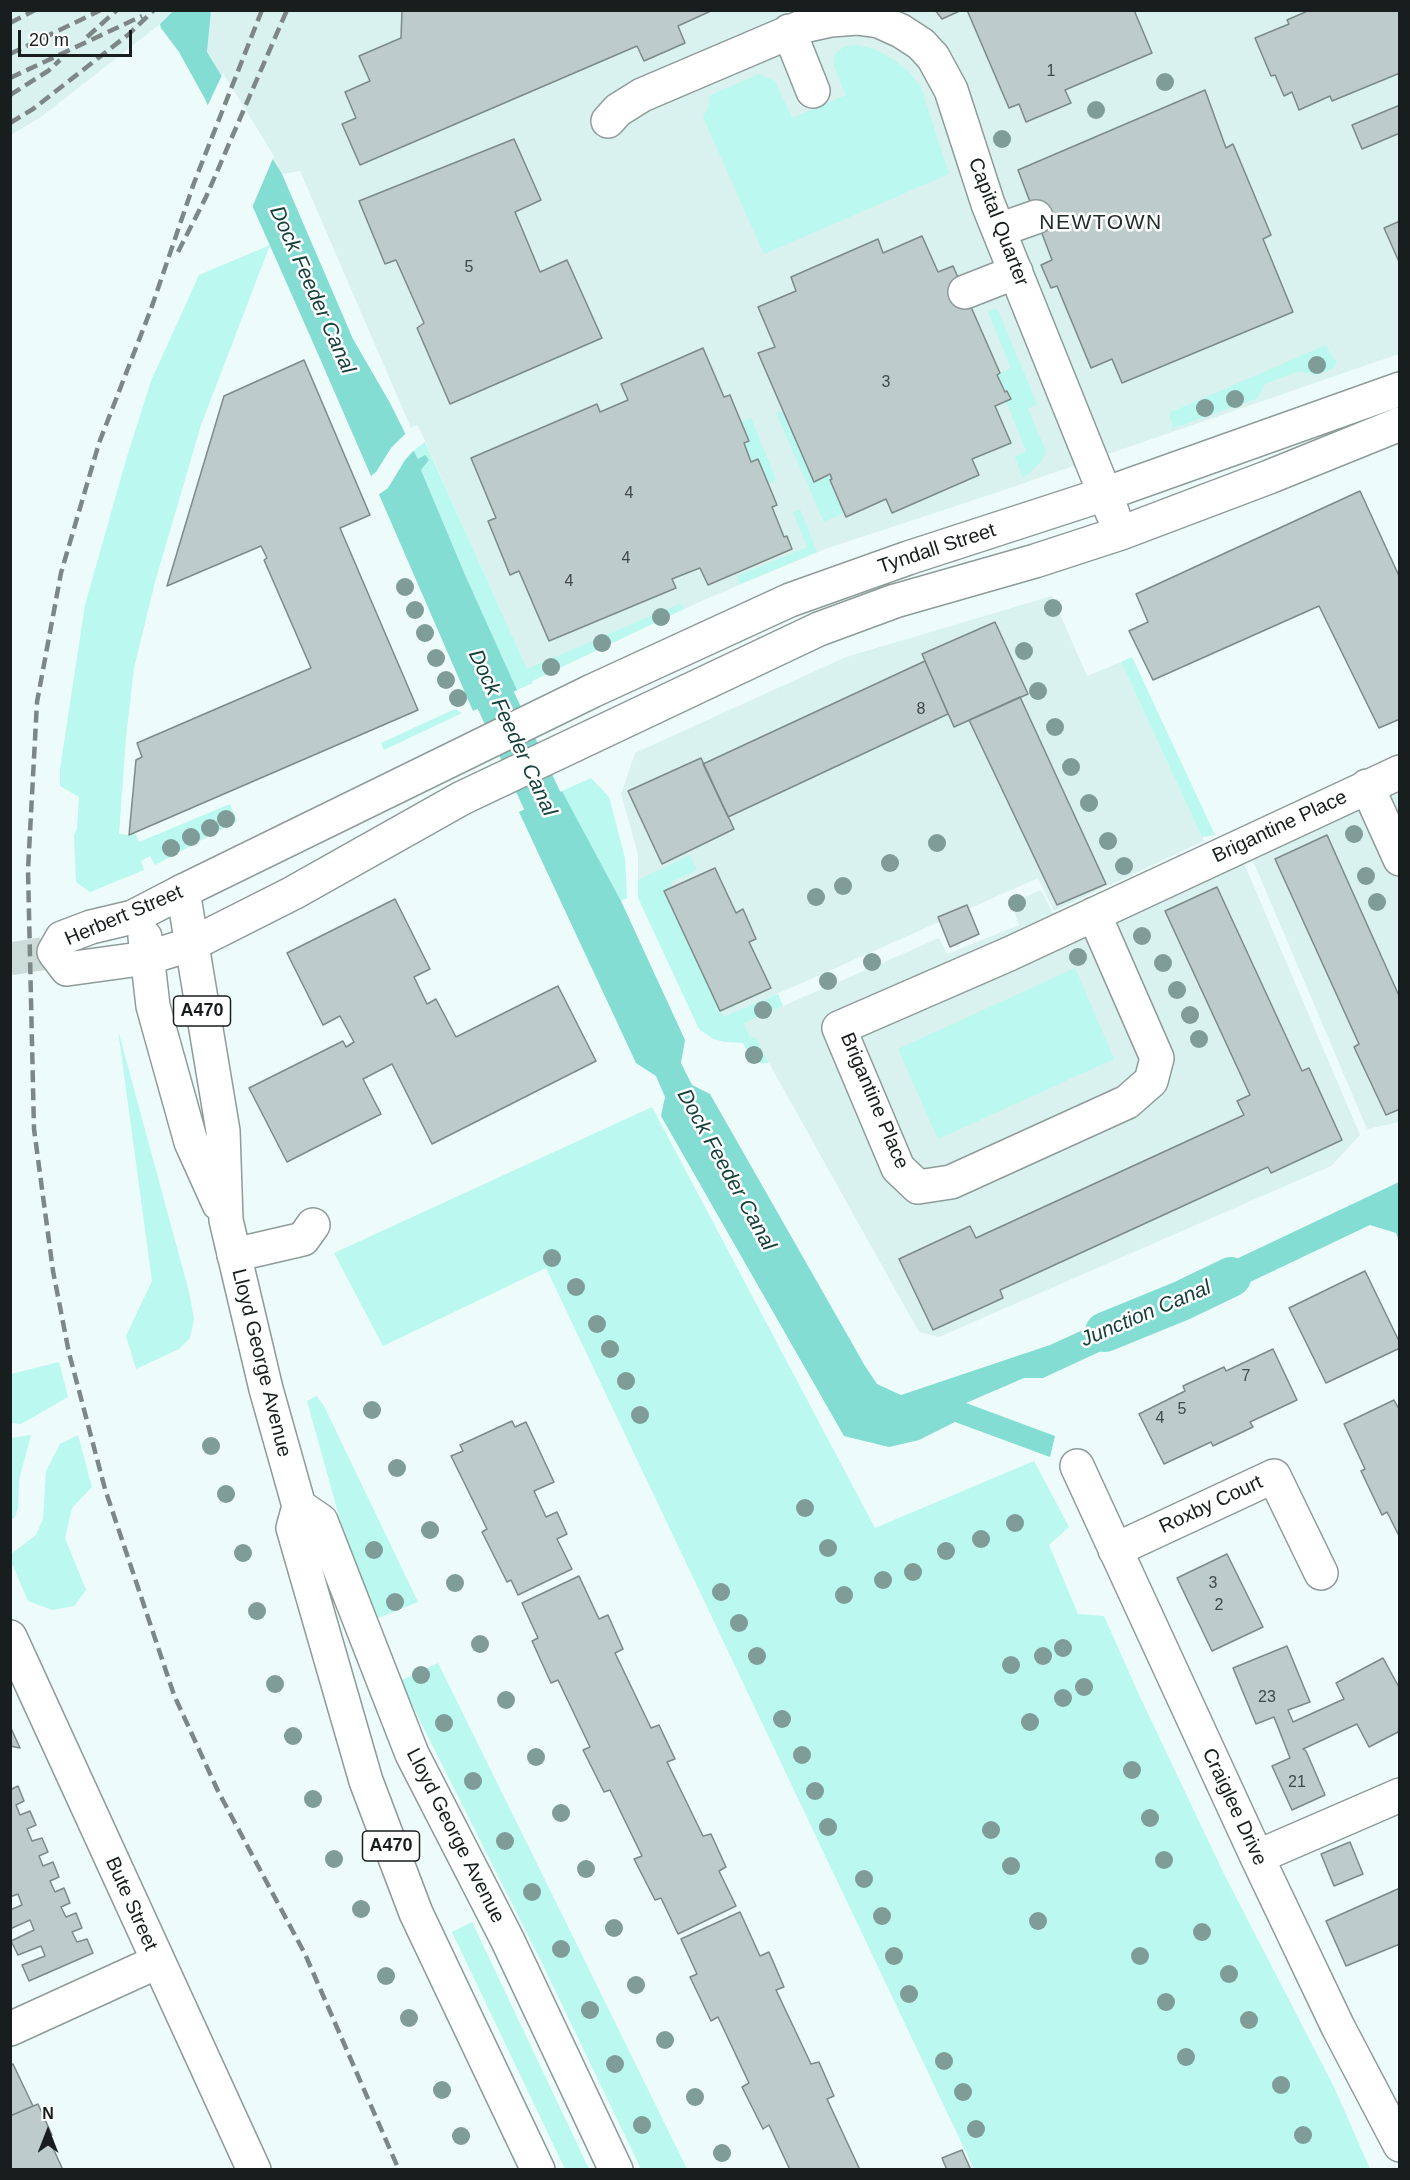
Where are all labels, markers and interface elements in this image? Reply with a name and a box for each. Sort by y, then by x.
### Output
scale bar [21,18,135,56]
text: 20 m [29,30,69,50]
house number: 1 [1047,62,1055,82]
street label: Capital Quarter [962,154,1034,290]
water label: Dock Feeder Canal [264,202,360,378]
district label: NEWTOWN [1039,210,1163,236]
house number: 5 [465,258,473,278]
house number: 3 [882,373,890,393]
house number: 4 [625,484,633,504]
street label: Tyndall Street [875,519,999,579]
house number: 4 [622,549,630,569]
house number: 4 [565,572,573,592]
water label: Dock Feeder Canal [462,646,562,820]
house number: 8 [917,700,925,720]
street label: Brigantine Place [1209,785,1351,869]
street label: Herbert Street [62,880,186,952]
road number: A470 [174,996,230,1026]
street label: Brigantine Place [835,1029,913,1173]
water label: Dock Feeder Canal [671,1085,781,1255]
street label: Lloyd George Avenue [226,1266,296,1460]
water label: Junction Canal [1077,1275,1215,1353]
house number: 7 [1242,1367,1250,1387]
house number: 5 [1178,1400,1186,1420]
house number: 4 [1156,1409,1164,1429]
street label: Roxby Court [1156,1471,1266,1539]
house number: 3 [1209,1574,1217,1594]
house number: 2 [1215,1596,1223,1616]
house number: 23 [1258,1688,1276,1708]
street label: Lloyd George Avenue [400,1745,510,1927]
street label: Craiglee Drive [1196,1745,1272,1869]
house number: 21 [1288,1773,1306,1793]
road number: A470 [362,1831,420,1861]
street label: Bute Street [100,1853,162,1955]
north arrow [18,2102,78,2162]
text: N [42,2105,54,2122]

